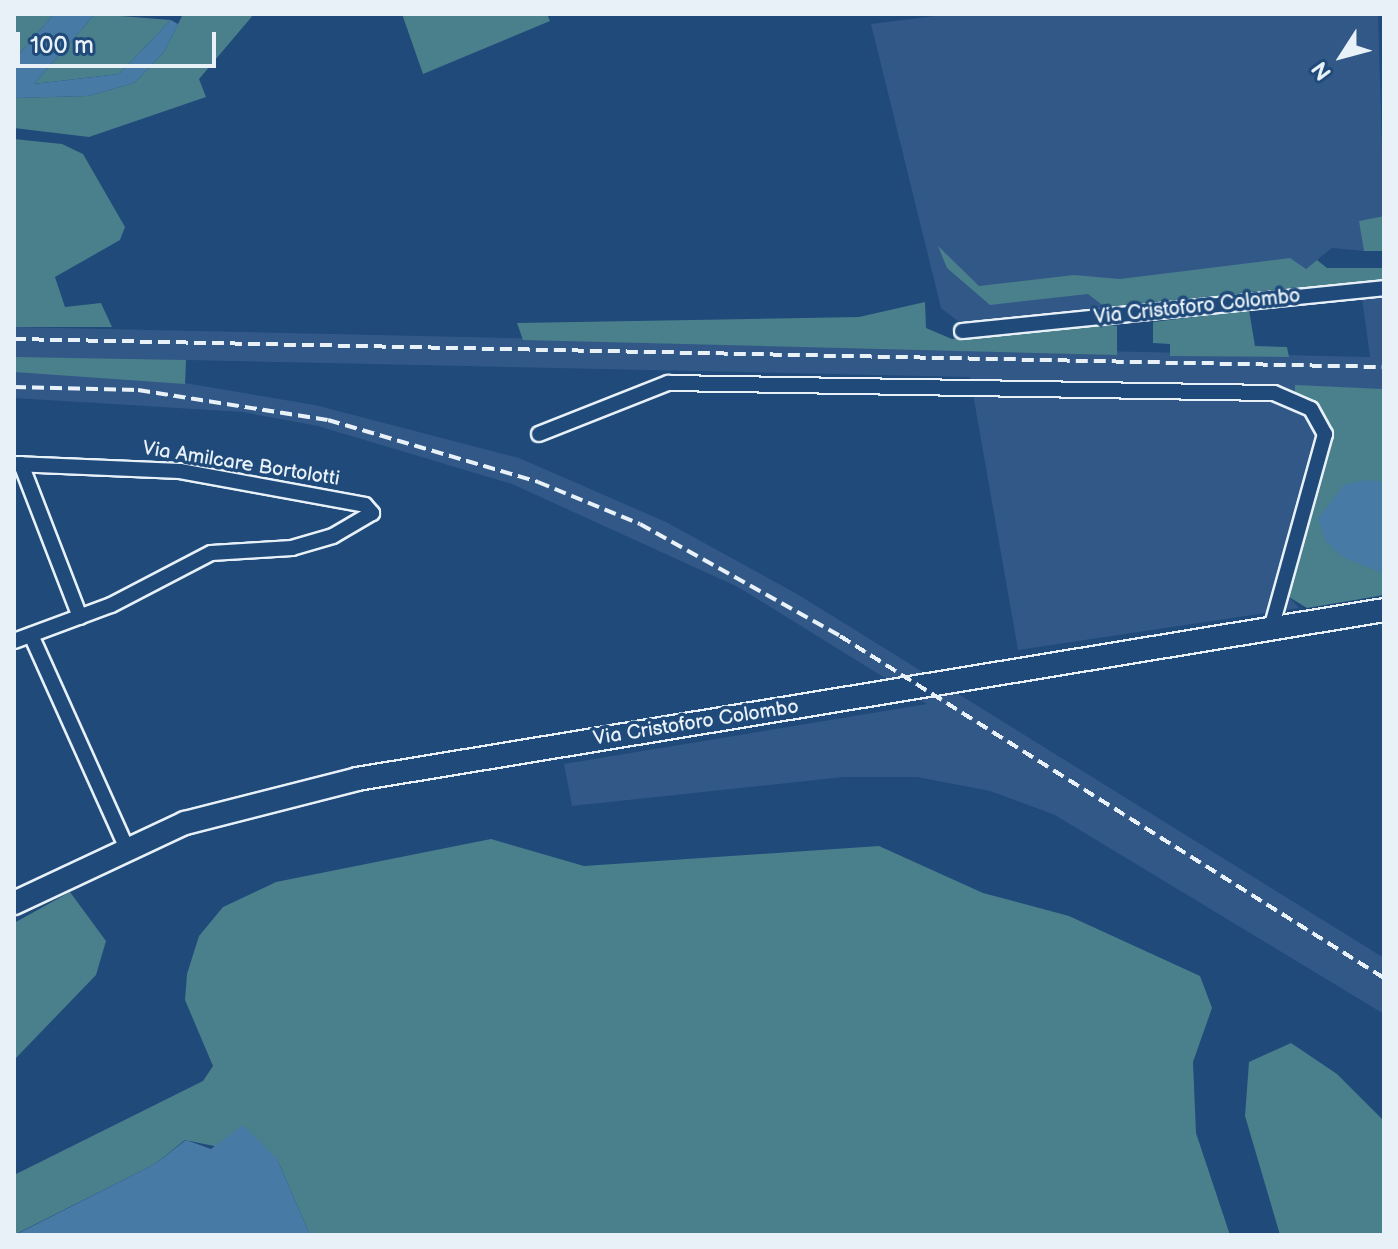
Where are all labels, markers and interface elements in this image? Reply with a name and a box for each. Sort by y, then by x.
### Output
scale bar [20,16,220,66]
north arrow [1302,16,1382,96]
text: 100 m [30,31,94,60]
text: N [1306,56,1338,85]
street label: Via Cristoforo Colombo [1093,284,1301,330]
street label: Via Amilcare Bortolotti [141,437,341,491]
street label: Via Cristoforo Colombo [592,695,800,751]

